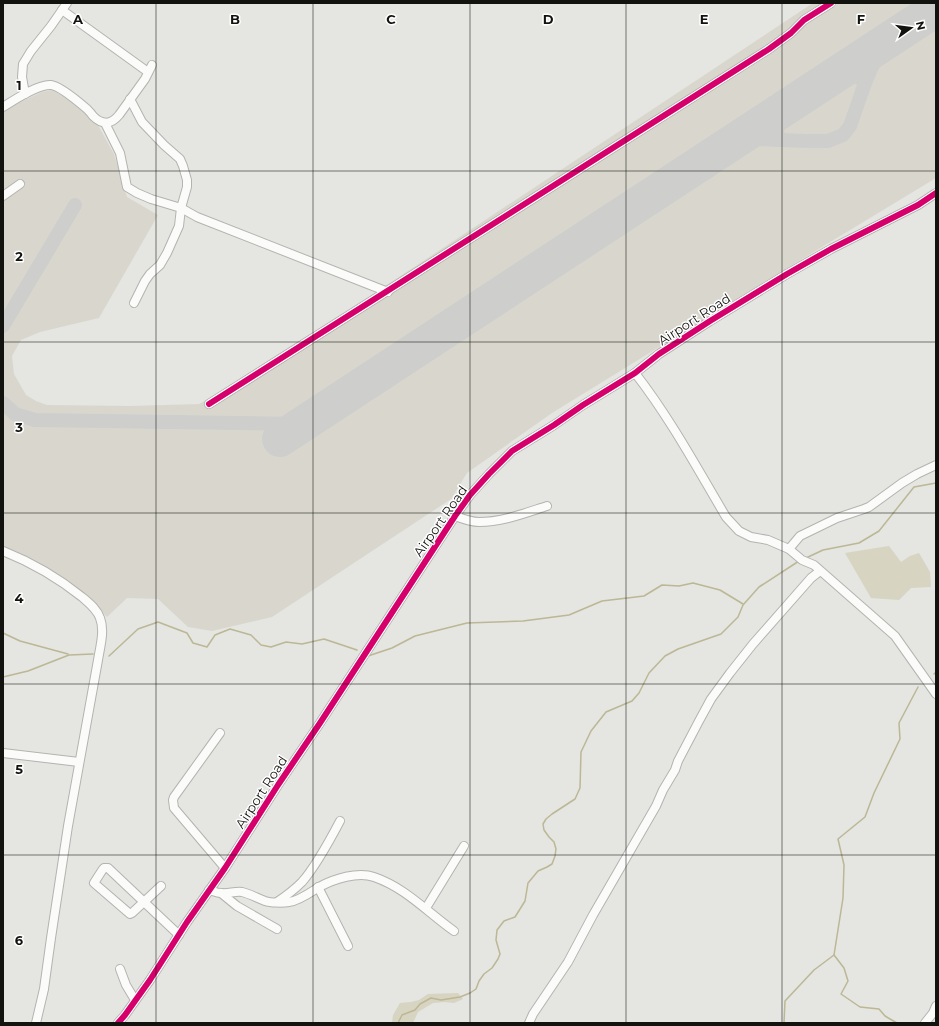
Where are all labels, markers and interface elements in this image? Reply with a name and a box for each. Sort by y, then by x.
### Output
north arrow [891,8,931,48]
text: A [72,11,84,27]
text: B [230,11,240,27]
text: C [386,11,396,27]
text: D [543,11,554,27]
text: E [700,11,709,27]
text: F [857,11,865,27]
text: N [913,20,929,32]
text: 1 [16,77,22,93]
text: 2 [15,248,23,264]
street label: Airport Road [655,290,733,348]
text: 3 [14,419,23,435]
street label: Airport Road [410,482,470,560]
text: 4 [15,590,24,606]
street label: Airport Road [232,753,290,831]
text: 5 [15,761,23,777]
text: 6 [15,932,24,948]

